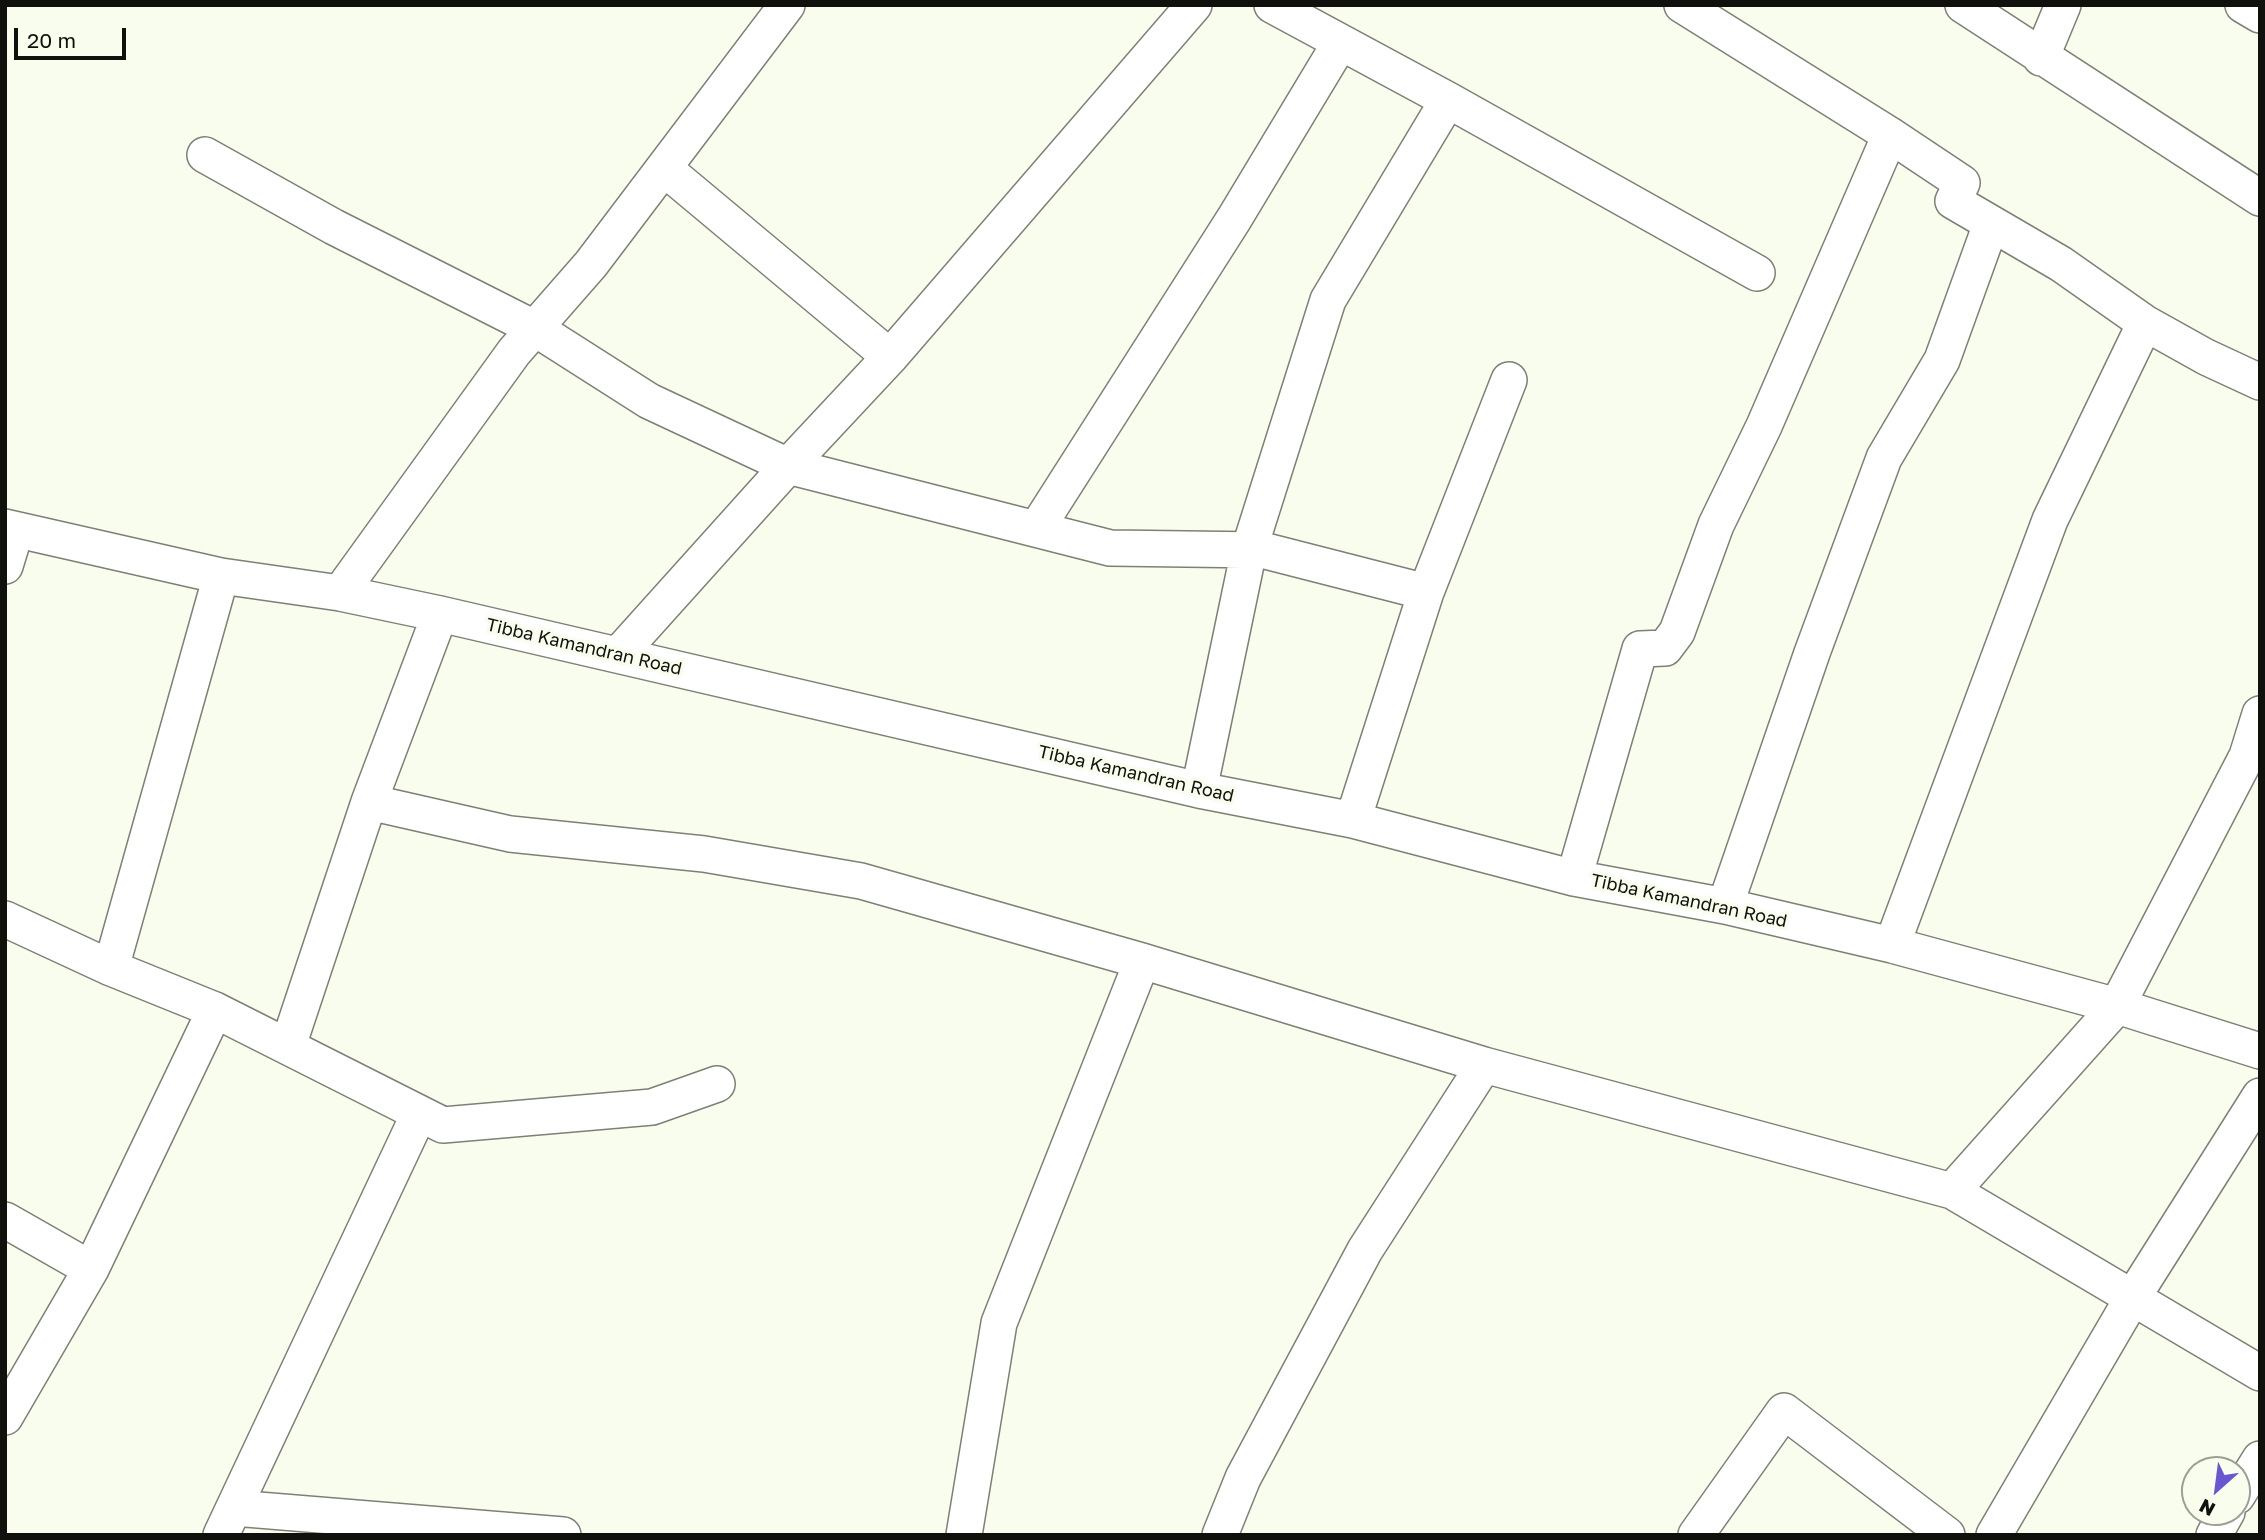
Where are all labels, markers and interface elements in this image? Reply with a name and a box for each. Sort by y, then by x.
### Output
scale bar [18,14,130,58]
text: 20 m [27,27,76,53]
street label: Tibba Kamandran Road [484,614,684,680]
street label: Tibba Kamandran Road [1036,741,1236,807]
street label: Tibba Kamandran Road [1589,870,1789,932]
north arrow [2181,1456,2251,1526]
text: N [2195,1495,2219,1522]

